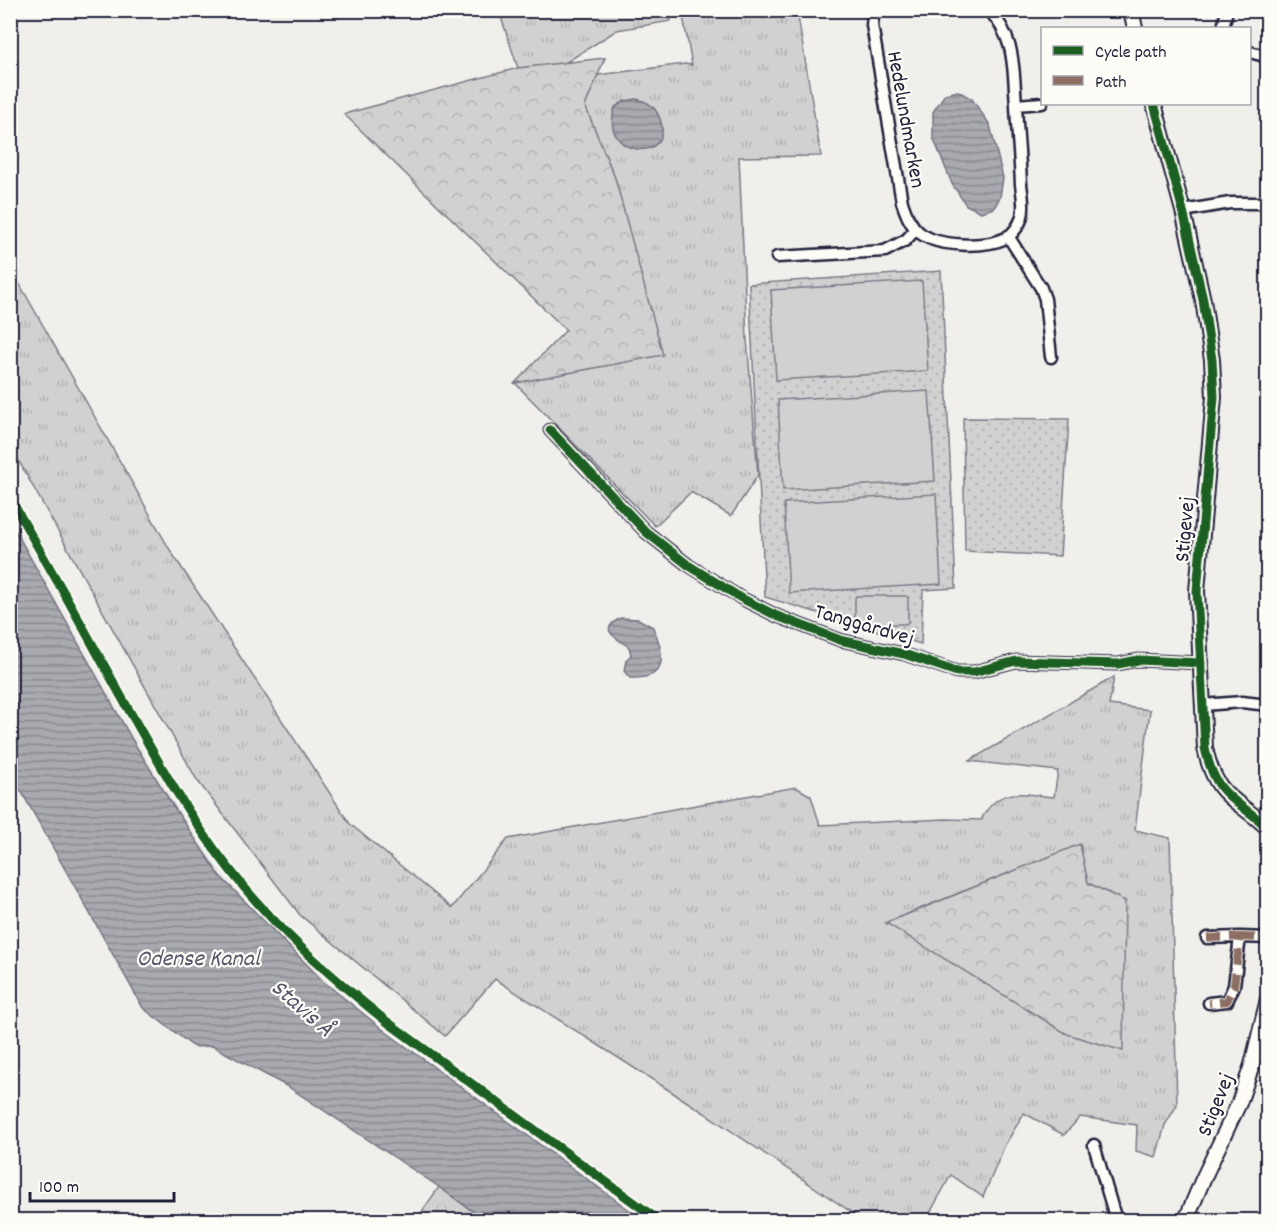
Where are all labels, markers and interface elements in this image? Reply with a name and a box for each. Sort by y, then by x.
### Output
legend [1041,27,1251,105]
text: Cycle path [1095,41,1166,66]
street label: Hedelundmarken [877,49,932,191]
text: Path [1095,71,1127,96]
street label: Stigevej [1168,495,1205,563]
street label: Tanggårdvej [810,597,918,655]
water label: Odense Kanal [136,943,262,977]
water label: Stavis Å [262,972,341,1047]
street label: Stigevej [1191,1069,1244,1142]
scale bar [30,1165,174,1203]
text: 100 m [39,1176,79,1201]

